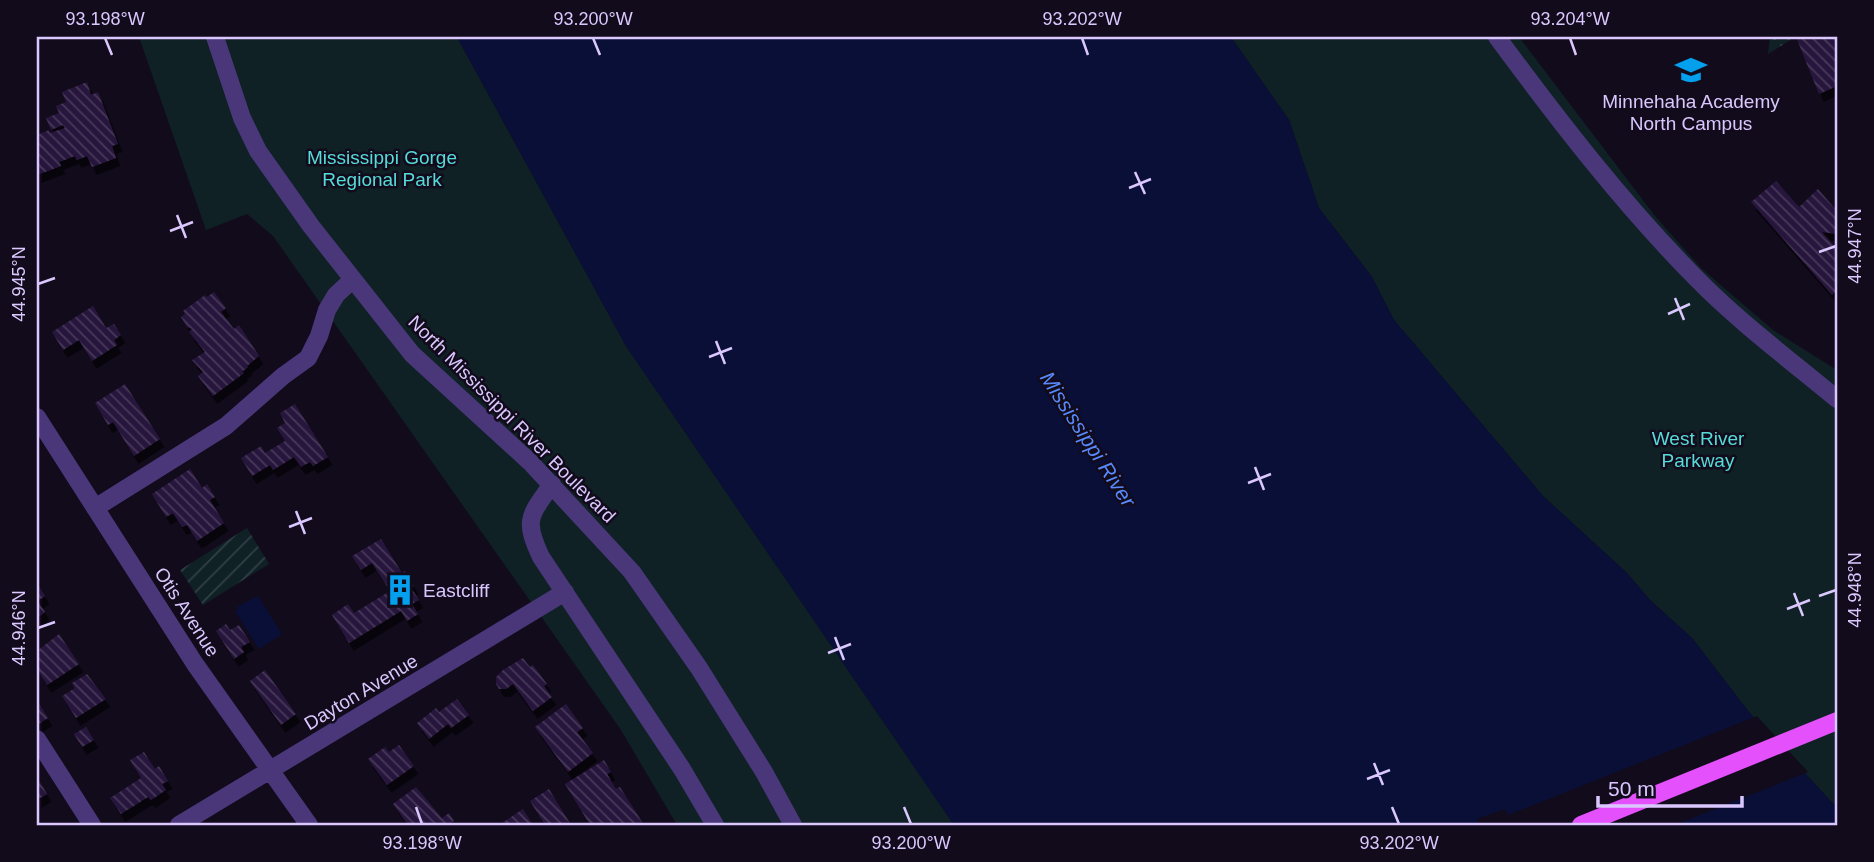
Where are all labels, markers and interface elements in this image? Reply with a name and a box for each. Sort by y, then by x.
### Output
text: 93.198°W [65,9,145,29]
text: 93.200°W [553,9,633,29]
text: 93.202°W [1042,9,1122,29]
text: 93.204°W [1530,9,1610,29]
school or university icon: Minnehaha Academy North Campus [1674,53,1708,87]
place label: Minnehaha Academy North Campus [1602,91,1780,134]
park label: Mississippi Gorge Regional Park [307,147,457,190]
text: 44.947°N [1845,208,1865,284]
text: 44.945°N [9,246,29,322]
street label: North Mississippi River Boulevard [404,311,620,527]
water label: Mississippi River [1036,367,1141,512]
park label: West River Parkway [1652,428,1745,471]
text: 44.948°N [1845,552,1865,628]
street label: Otis Avenue [150,563,224,661]
building icon: Eastcliff [383,573,417,607]
place label: Eastcliff [423,580,490,601]
text: 44.946°N [9,590,29,666]
street label: Dayton Avenue [301,650,421,734]
scale bar [1598,764,1741,808]
text: 50 m [1608,777,1655,800]
text: 93.198°W [382,833,462,853]
text: 93.200°W [871,833,951,853]
text: 93.202°W [1359,833,1439,853]

